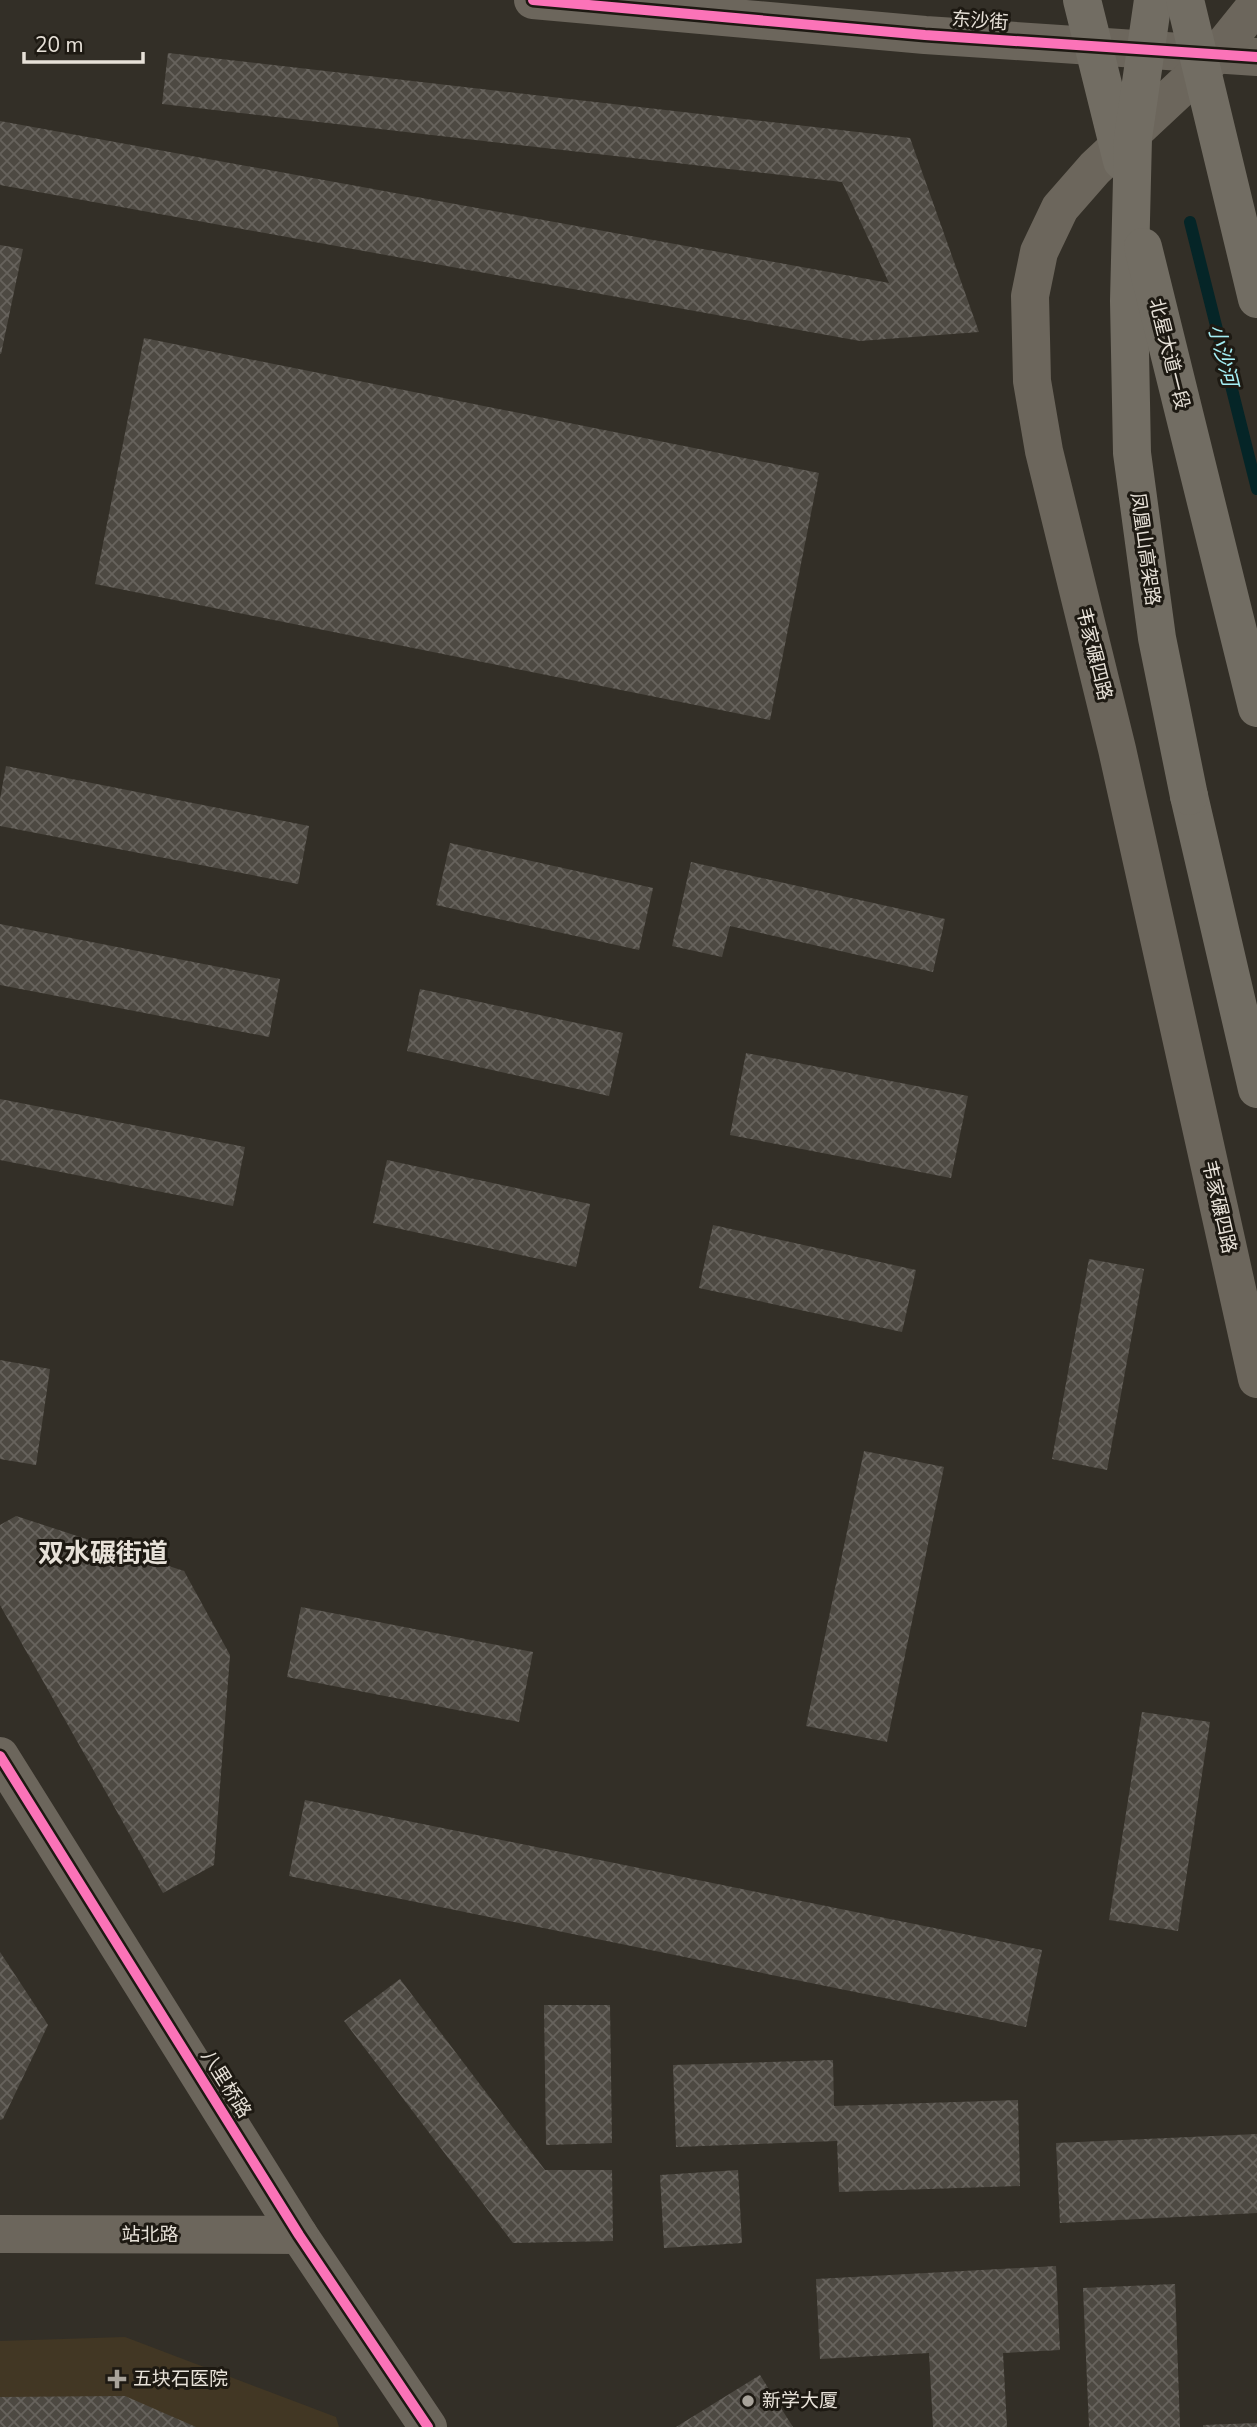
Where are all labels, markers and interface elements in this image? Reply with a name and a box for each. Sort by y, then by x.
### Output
street label: 东沙街 [951,6,1009,36]
scale bar [24,21,144,65]
text: 20 m [35,31,84,59]
street label: 北星大道一段 [1143,296,1195,412]
water label: 小沙河 [1202,321,1245,393]
street label: 凤凰山高架路 [1124,491,1166,607]
street label: 韦家碾四路 [1070,605,1118,703]
street label: 韦家碾四路 [1196,1158,1242,1256]
district label: 双水碾街道 [38,1536,168,1571]
street label: 八里桥路 [195,2045,257,2123]
street label: 站北路 [121,2222,179,2248]
place label: 五块石医院 [133,2366,228,2392]
marker: 五块石医院 [107,2369,127,2389]
place label: 新学大厦 [762,2388,838,2414]
marker: 新学大厦 [740,2393,756,2409]

